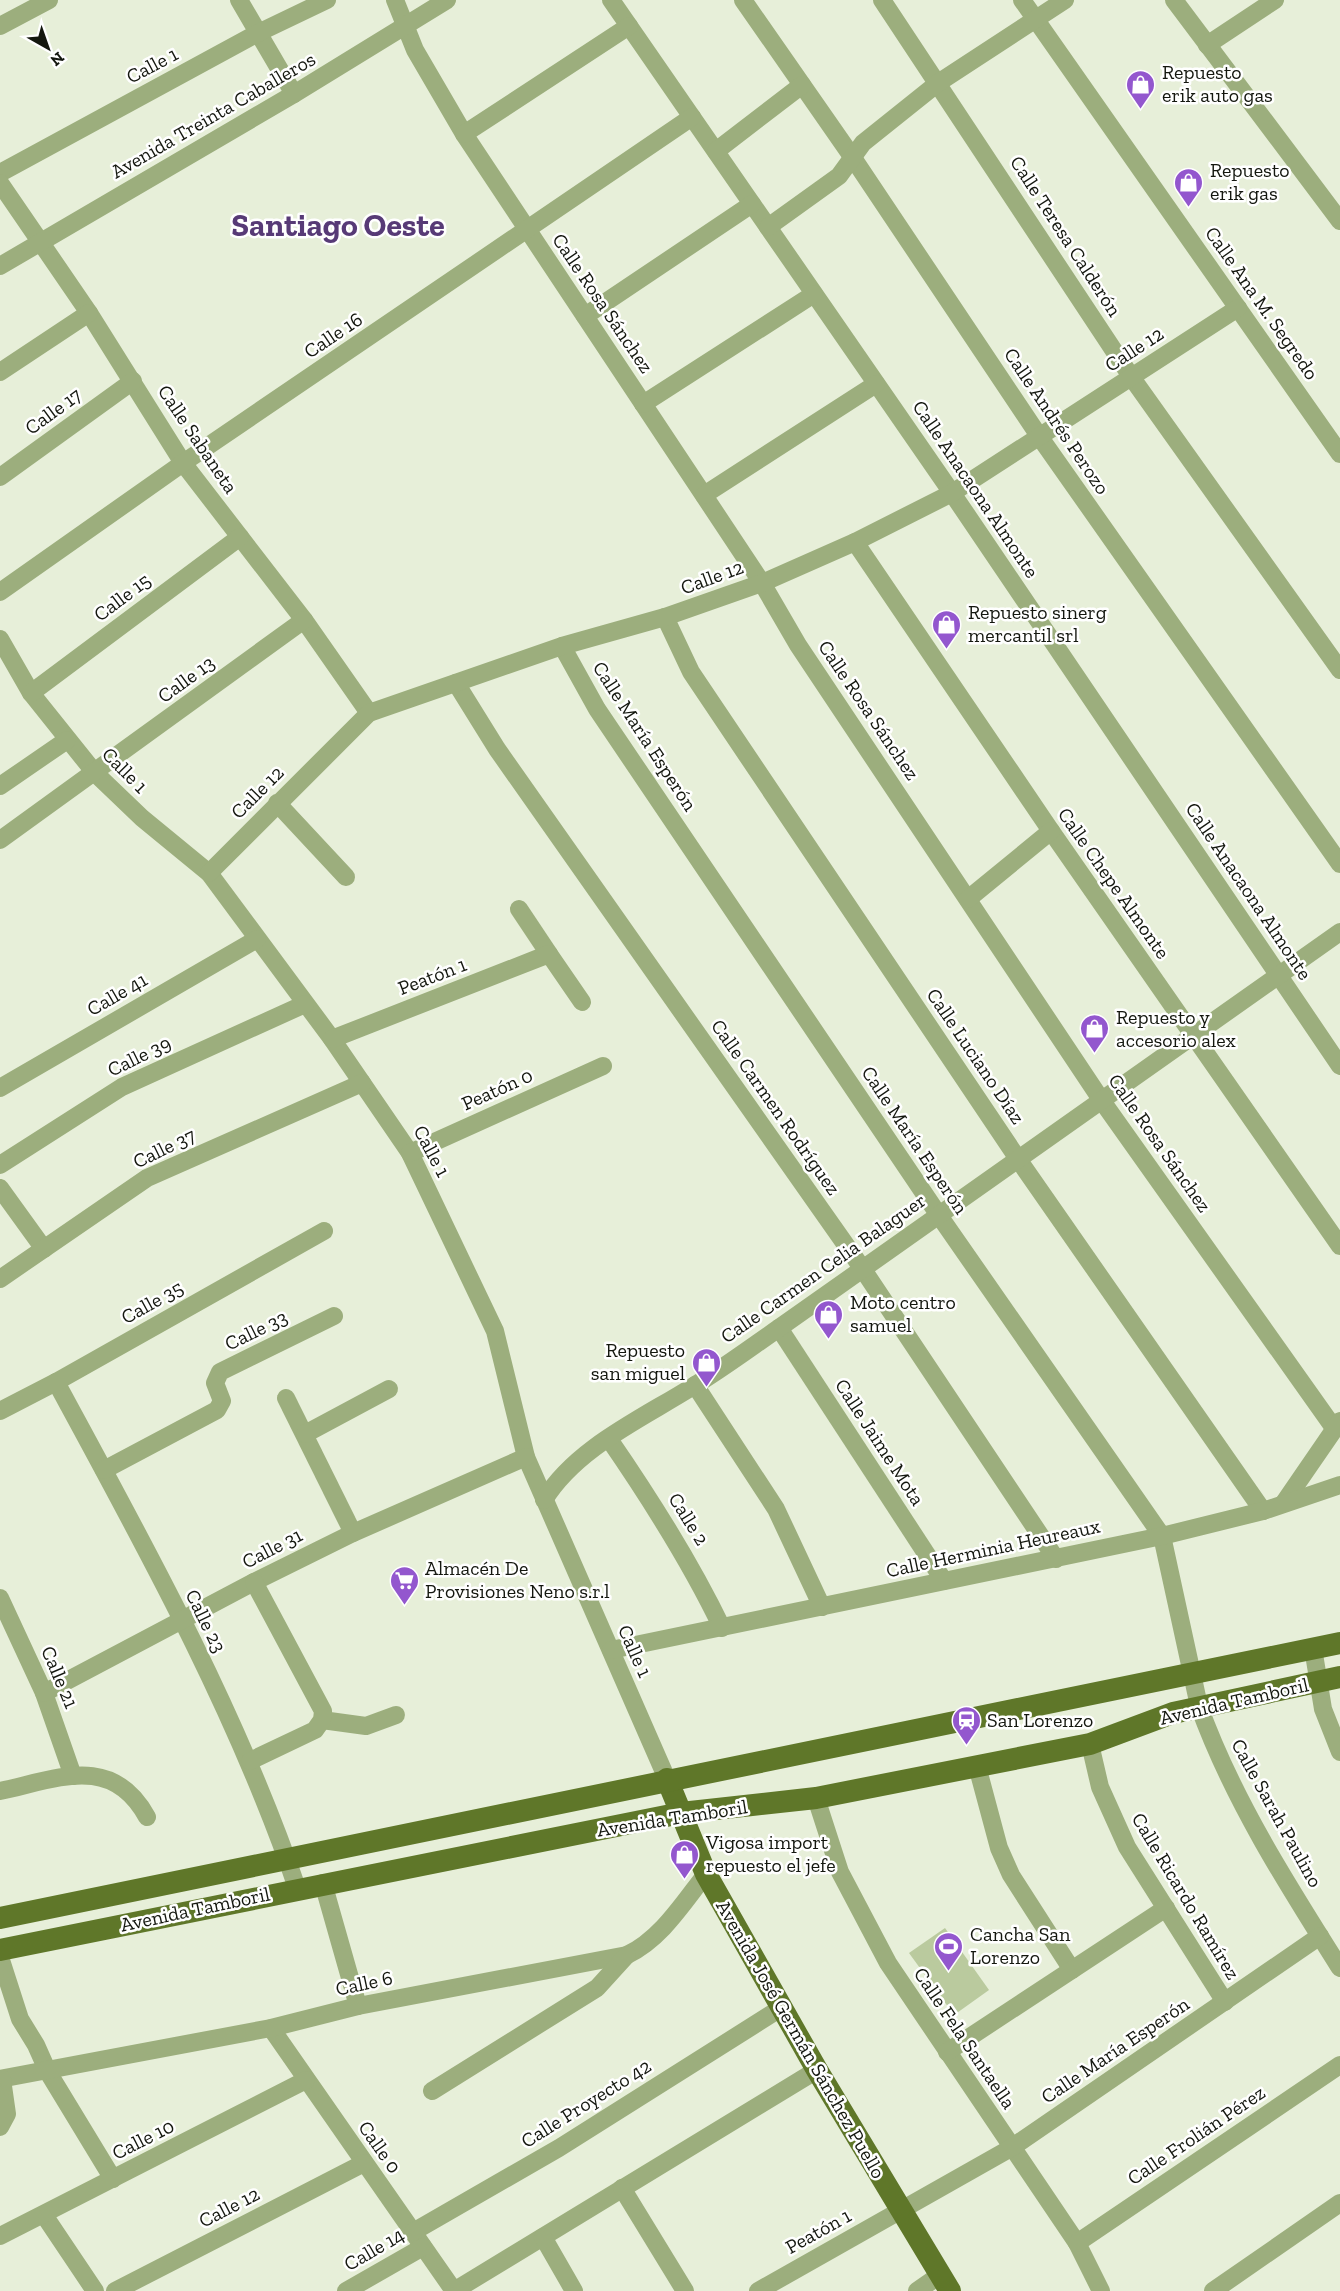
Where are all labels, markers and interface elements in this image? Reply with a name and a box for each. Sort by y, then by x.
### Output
north arrow [18,18,78,78]
street label: Calle 1 [122,41,182,88]
street label: Avenida Treinta Caballeros [106,47,320,183]
text: N [47,48,68,70]
place label: Repuesto erik auto gas [1162,60,1273,107]
shop icon: Repuesto erik auto gas [1125,68,1157,110]
street label: Calle Teresa Calderón [1005,151,1127,321]
place label: Repuesto erik gas [1210,158,1290,205]
shop icon: Repuesto erik gas [1173,166,1205,208]
district label: Santiago Oeste [231,206,445,244]
street label: Calle Ana M. Segredo [1200,222,1324,384]
street label: Calle Rosa Sánchez [547,229,659,377]
street label: Calle 16 [299,307,367,363]
street label: Calle 12 [1100,321,1168,377]
street label: Calle Andrés Perozo [999,343,1115,499]
street label: Calle Sabaneta [153,380,243,498]
street label: Calle 17 [20,382,86,440]
street label: Calle Anacaona Almonte [908,396,1044,582]
street label: Calle 12 [677,555,747,599]
street label: Calle 15 [89,568,155,626]
place label: Repuesto sinerg mercantil srl [968,600,1107,647]
shop icon: Repuesto sinerg mercantil srl [931,608,963,650]
street label: Calle Rosa Sánchez [813,636,925,784]
street label: Calle 13 [153,650,219,708]
street label: Calle María Esperón [588,657,703,816]
street label: Calle 1 [97,742,153,798]
street label: Calle 12 [225,760,289,824]
street label: Calle Anacaona Almonte [1181,798,1317,984]
street label: Calle Chepe Almonte [1053,803,1175,963]
street label: Peatón 1 [394,952,470,1000]
street label: Calle 41 [83,967,152,1021]
street label: Calle Luciano Díaz [922,984,1030,1128]
place label: Repuesto y accesorio alex [1116,1005,1236,1052]
shop icon: Repuesto y accesorio alex [1079,1012,1111,1054]
street label: Calle Carmen Rodríguez [706,1015,846,1199]
street label: Calle 39 [103,1030,175,1082]
street label: Calle María Esperón [857,1061,974,1219]
street label: Peatón 0 [458,1063,536,1115]
street label: Calle Rosa Sánchez [1103,1069,1217,1217]
street label: Calle 1 [409,1121,456,1181]
street label: Calle 37 [129,1122,200,1173]
street label: Calle Carmen Celia Balaguer [716,1188,930,1348]
street label: Calle 35 [117,1275,187,1329]
place label: Moto centro samuel [850,1290,956,1337]
shop icon: Moto centro samuel [813,1298,845,1340]
street label: Calle 33 [221,1305,291,1355]
place label: Repuesto san miguel [591,1338,685,1385]
shop icon: Repuesto san miguel [690,1346,722,1388]
street label: Calle Jaime Mota [830,1374,930,1510]
street label: Calle 2 [664,1488,714,1550]
street label: Calle Herminia Heureaux [884,1514,1102,1582]
street label: Calle 31 [238,1522,307,1573]
place label: Almacén De Provisiones Neno s.r.l [425,1556,610,1603]
supermarket icon: Almacén De Provisiones Neno s.r.l [388,1564,420,1606]
street label: Calle 23 [180,1586,232,1656]
street label: Calle 1 [613,1621,657,1681]
street label: Calle 21 [36,1642,84,1712]
street label: Avenida Tamboril [1157,1672,1311,1730]
station icon: San Lorenzo [950,1704,982,1746]
place label: San Lorenzo [987,1708,1093,1732]
street label: Calle Sarah Paulino [1226,1735,1328,1891]
street label: Avenida Tamboril [595,1794,749,1842]
street label: Calle Ricardo Ramírez [1127,1808,1245,1984]
place label: Vigosa import repuesto el jefe [705,1830,836,1877]
shop icon: Vigosa import repuesto el jefe [669,1838,701,1880]
street label: Avenida Tamboril [118,1881,272,1937]
street label: Avenida José Germán Sánchez Puello [711,1895,891,2183]
place label: Cancha San Lorenzo [970,1922,1071,1969]
sports icon: Cancha San Lorenzo [933,1930,965,1972]
street label: Calle Fela Santaella [909,1963,1021,2114]
street label: Calle 6 [333,1965,395,2001]
street label: Calle María Esperón [1036,1991,1194,2108]
street label: Calle Proyecto 42 [517,2053,655,2153]
street label: Calle Frolián Pérez [1123,2080,1269,2190]
street label: Calle 10 [108,2113,178,2165]
street label: Calle 0 [353,2116,407,2178]
street label: Calle 12 [195,2182,263,2232]
street label: Peatón 1 [781,2203,855,2259]
street label: Calle 14 [340,2222,409,2276]

